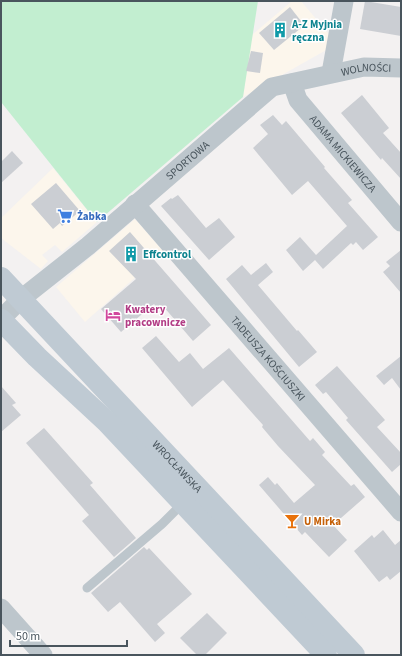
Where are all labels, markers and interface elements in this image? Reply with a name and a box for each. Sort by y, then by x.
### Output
place label: A-Z Myjnia ręczna [291,17,342,45]
building icon: A-Z Myjnia ręczna [271,21,289,39]
street label: WOLNOŚCI [340,59,392,79]
street label: ADAMA MICKIEWICZA [306,112,380,195]
street label: SPORTOWA [162,137,212,183]
supermarket icon: Żabka [56,207,74,225]
place label: Żabka [77,209,107,224]
building icon: Effcontrol [122,245,140,263]
place label: Effcontrol [143,247,192,262]
place label: Kwatery pracownicze [125,302,186,330]
hotel icon: Kwatery pracownicze [104,306,122,324]
street label: TADEUSZA KOŚCIUSZKI [227,313,309,404]
street label: WROCŁAWSKA [149,437,206,496]
bar icon: U Mirka [283,512,301,530]
place label: U Mirka [304,514,341,529]
scale bar [10,622,127,648]
text: 50 m [16,628,40,645]

